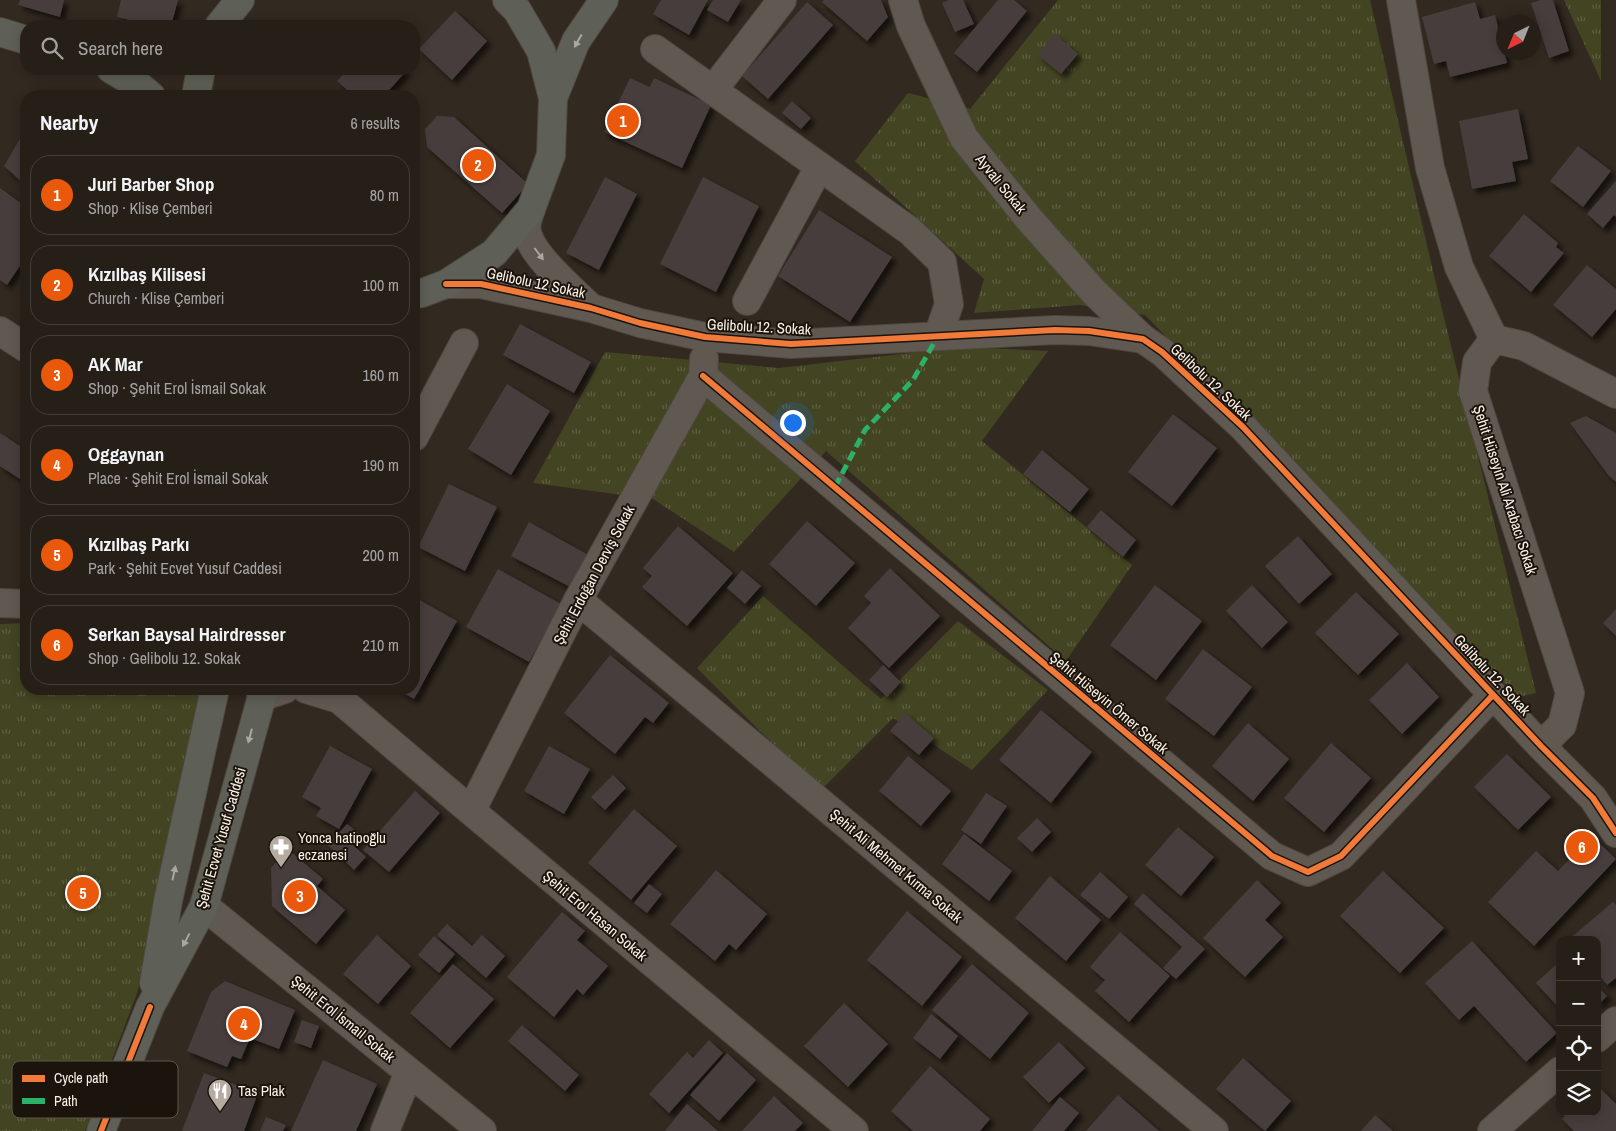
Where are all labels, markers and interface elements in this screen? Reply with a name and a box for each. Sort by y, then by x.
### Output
north arrow [1496,15,1541,60]
search box [20,20,420,75]
icon: search [38,34,66,62]
one-way arrow [573,34,582,47]
text: Search here [78,35,163,61]
pin: 1 [607,102,639,140]
text: Nearby [40,108,98,137]
text: 6 results [350,112,400,134]
pin: 2 [462,146,494,184]
street label: Ayvalı Sokak [970,149,1032,218]
text: Juri Barber Shop [88,171,214,197]
text: 1 [53,184,61,206]
text: 80 m [370,184,399,206]
text: Shop · Klise Çemberi [88,197,213,219]
one-way arrow [533,247,544,260]
text: Kızılbaş Kilisesi [88,261,206,287]
street label: Gelibolu 12 Sokak [485,262,588,303]
text: 2 [53,274,61,296]
text: 100 m [363,274,399,296]
text: Church · Klise Çemberi [88,287,224,309]
street label: Gelibolu 12. Sokak [707,313,812,340]
street label: Gelibolu 12. Sokak [1166,339,1257,425]
text: AK Mar [88,351,143,377]
text: 3 [53,364,61,386]
text: 160 m [363,364,399,386]
text: Shop · Şehit Erol İsmail Sokak [88,377,266,399]
street label: Şehit Hüseyin Ali Arabacı Sokak [1468,402,1543,578]
your location [780,410,806,436]
text: Oggaynan [88,441,164,467]
text: 4 [53,454,61,476]
text: 190 m [363,454,399,476]
text: Place · Şehit Erol İsmail Sokak [88,467,268,489]
street label: Şehit Erdoğan Derviş Sokak [548,501,640,648]
text: Kızılbaş Parkı [88,531,189,557]
text: 5 [53,544,61,566]
text: 200 m [363,544,399,566]
text: Park · Şehit Ecvet Yusuf Caddesi [88,557,282,579]
text: Serkan Baysal Hairdresser [88,621,285,647]
street label: Gelibolu 12. Sokak [1449,629,1536,720]
text: 6 [53,634,61,656]
text: 210 m [363,634,399,656]
text: Shop · Gelibolu 12. Sokak [88,647,240,669]
street label: Şehit Hüseyin Ömer Sokak [1045,647,1174,759]
one-way arrow [246,728,254,743]
street label: Şehit Ecvet Yusuf Caddesi [190,765,251,911]
street label: Şehit Ali Mehmet Kırma Sokak [825,804,968,928]
place label: Yonca hatipoğlu eczanesi [298,827,386,865]
pin: 6 [1566,828,1598,866]
pharmacy icon: Yonca hatipoğlu eczanesi [268,834,294,868]
one-way arrow [170,865,178,880]
street label: Şehit Erol Hasan Sokak [539,866,653,966]
pin: 5 [67,874,99,912]
pin: 3 [284,877,316,915]
one-way arrow [182,933,190,947]
map controls [1556,936,1601,1116]
button: + [1556,936,1601,981]
street label: Şehit Erol İsmail Sokak [287,970,400,1068]
button: − [1556,981,1601,1026]
pin: 4 [228,1005,260,1043]
button: locate [1556,1026,1601,1071]
legend [12,1061,178,1118]
text: Cycle path [54,1069,108,1087]
button: layers [1556,1071,1601,1116]
restaurant icon: Tas Plak [207,1078,233,1112]
place label: Tas Plak [238,1080,286,1101]
text: Path [54,1092,78,1110]

